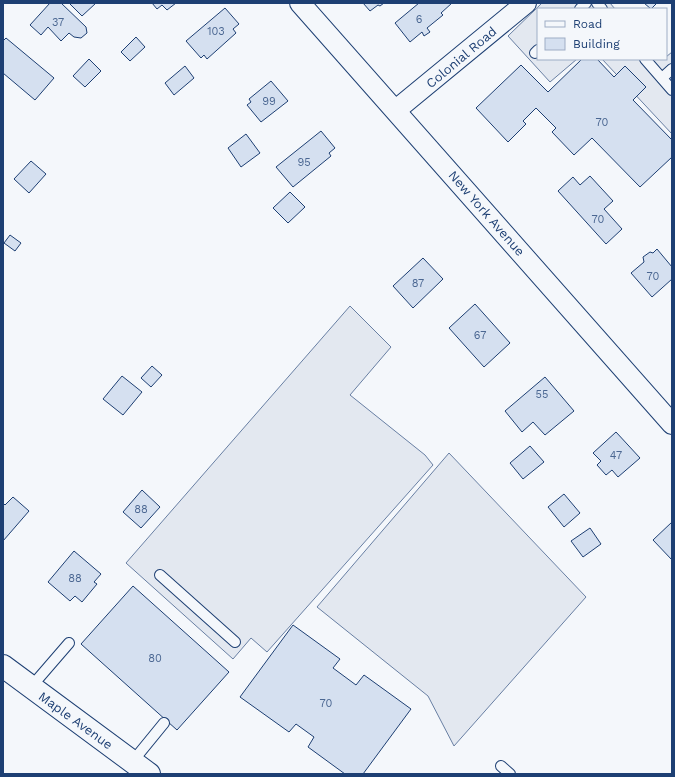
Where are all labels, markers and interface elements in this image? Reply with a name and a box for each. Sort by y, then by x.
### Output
legend [537,8,667,60]
house number: 6 [416,13,423,26]
house number: 37 [52,16,64,29]
text: Road [573,17,602,31]
street label: Colonial Road [423,24,499,91]
house number: 103 [207,25,225,38]
text: Building [573,37,620,51]
house number: 99 [262,95,276,108]
house number: 70 [596,116,609,129]
house number: 95 [297,156,311,169]
street label: New York Avenue [446,168,528,259]
house number: 70 [592,213,605,226]
house number: 70 [647,270,660,283]
house number: 87 [412,277,424,290]
house number: 67 [474,329,486,342]
house number: 55 [536,388,548,401]
house number: 47 [610,449,622,462]
house number: 88 [134,503,148,516]
house number: 88 [68,572,82,585]
house number: 80 [148,652,162,665]
street label: Maple Avenue [36,689,116,752]
house number: 70 [320,697,333,710]

